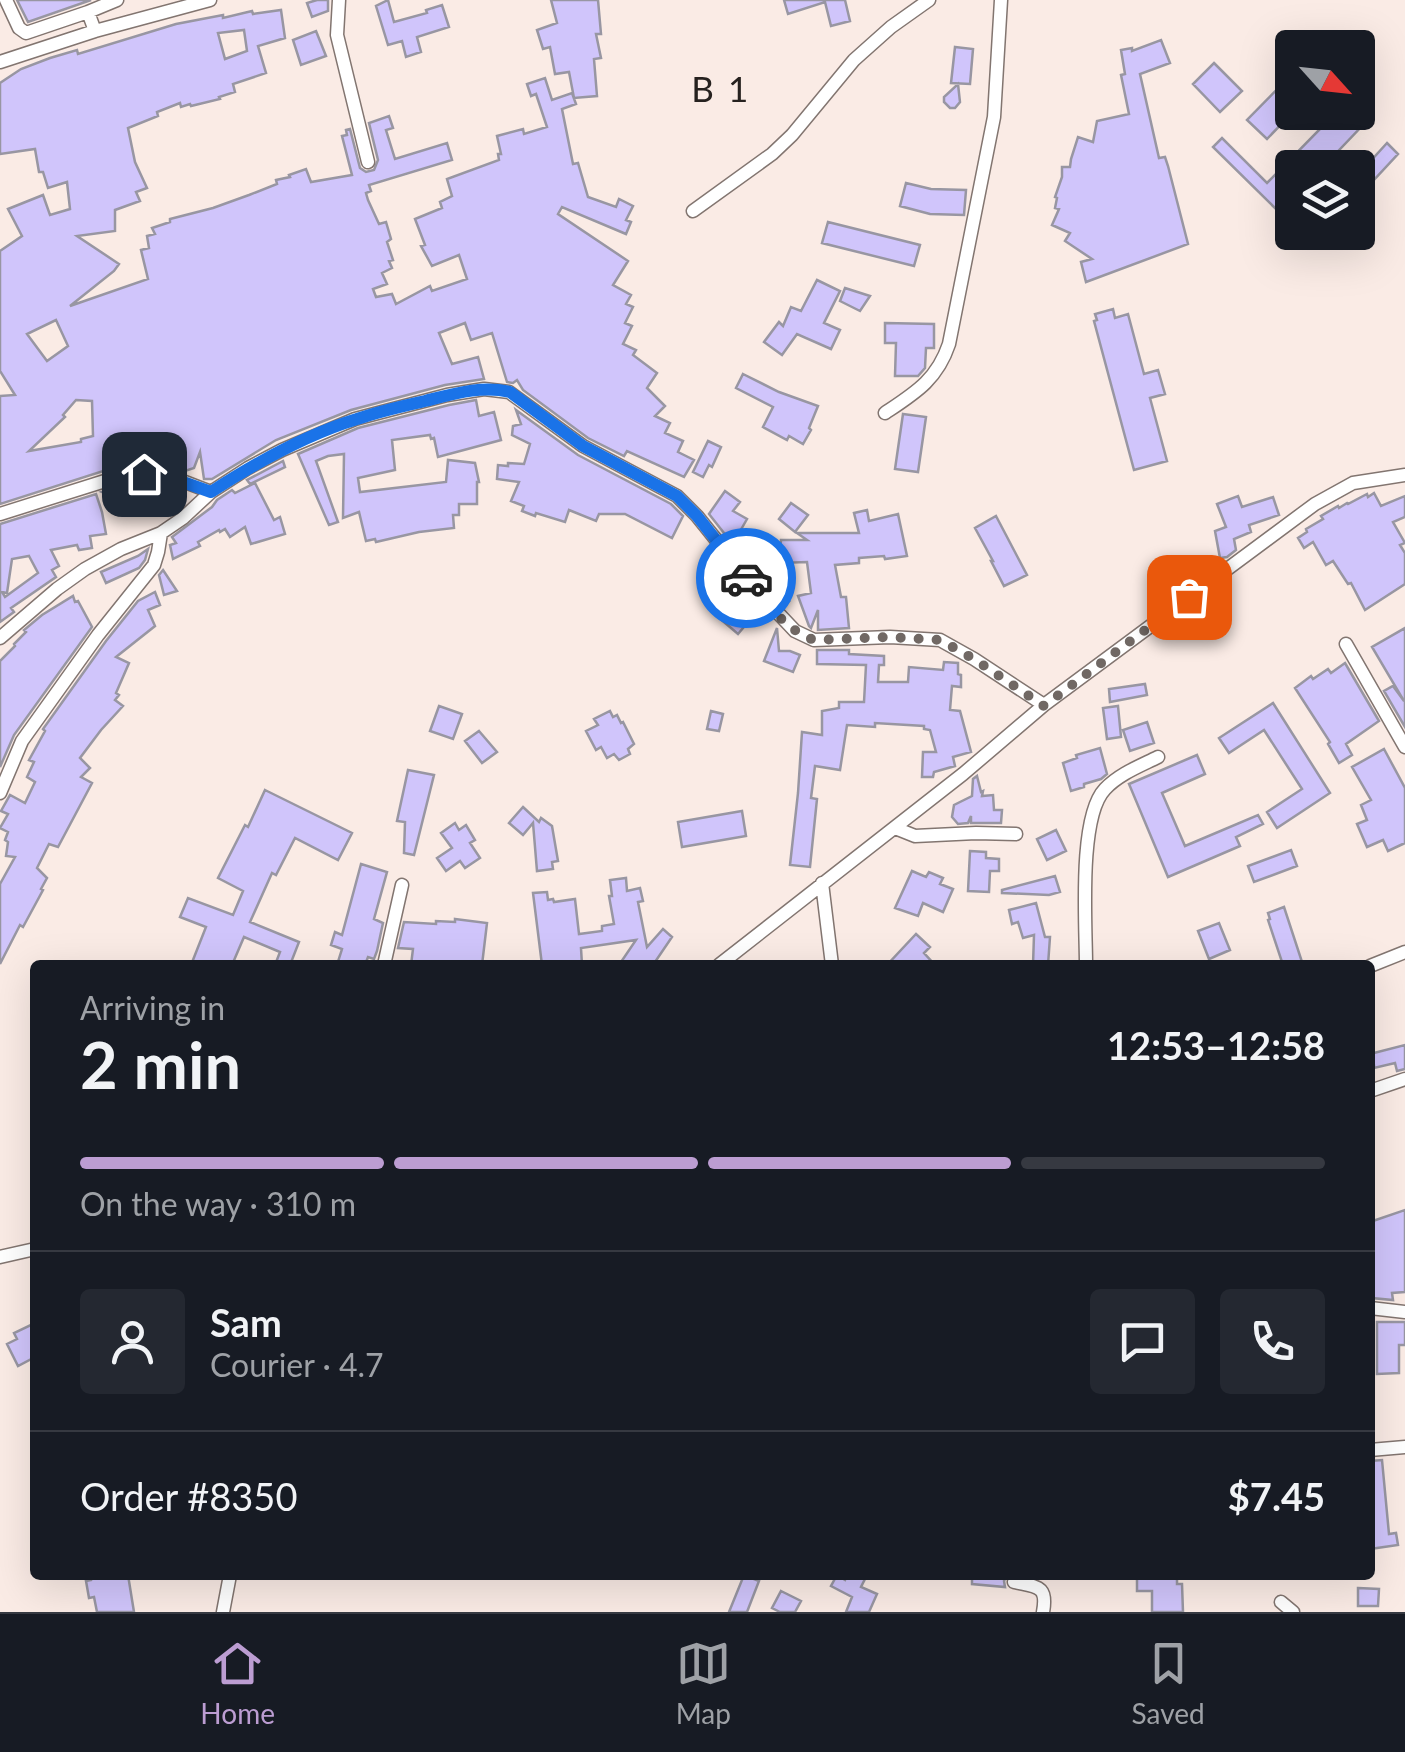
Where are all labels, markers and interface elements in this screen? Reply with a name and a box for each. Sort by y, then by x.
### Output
north arrow [1275,30,1375,130]
map controls [1275,30,1375,250]
district label: B 1 [691,67,751,109]
button: layers [1275,150,1375,250]
pin [102,432,187,517]
icon: home [117,447,172,502]
courier [696,528,796,628]
icon: car [719,551,774,606]
pin [1147,555,1232,640]
icon: bag [1162,570,1217,625]
text: Arriving in [80,988,225,1027]
text: 12:53–12:58 [1107,1022,1325,1068]
text: 2 min [80,1025,241,1103]
text: On the way · 310 m [80,1184,356,1223]
button: person [80,1289,185,1394]
button: chat [1090,1289,1195,1394]
button: phone [1220,1289,1325,1394]
text: Sam [210,1299,282,1345]
text: Courier · 4.7 [210,1345,384,1384]
text: Order #8350 [80,1473,297,1519]
text: $7.45 [1228,1473,1325,1519]
tab: Home [200,1636,275,1730]
tab: Map [676,1636,731,1730]
tab: Saved [1132,1636,1205,1730]

